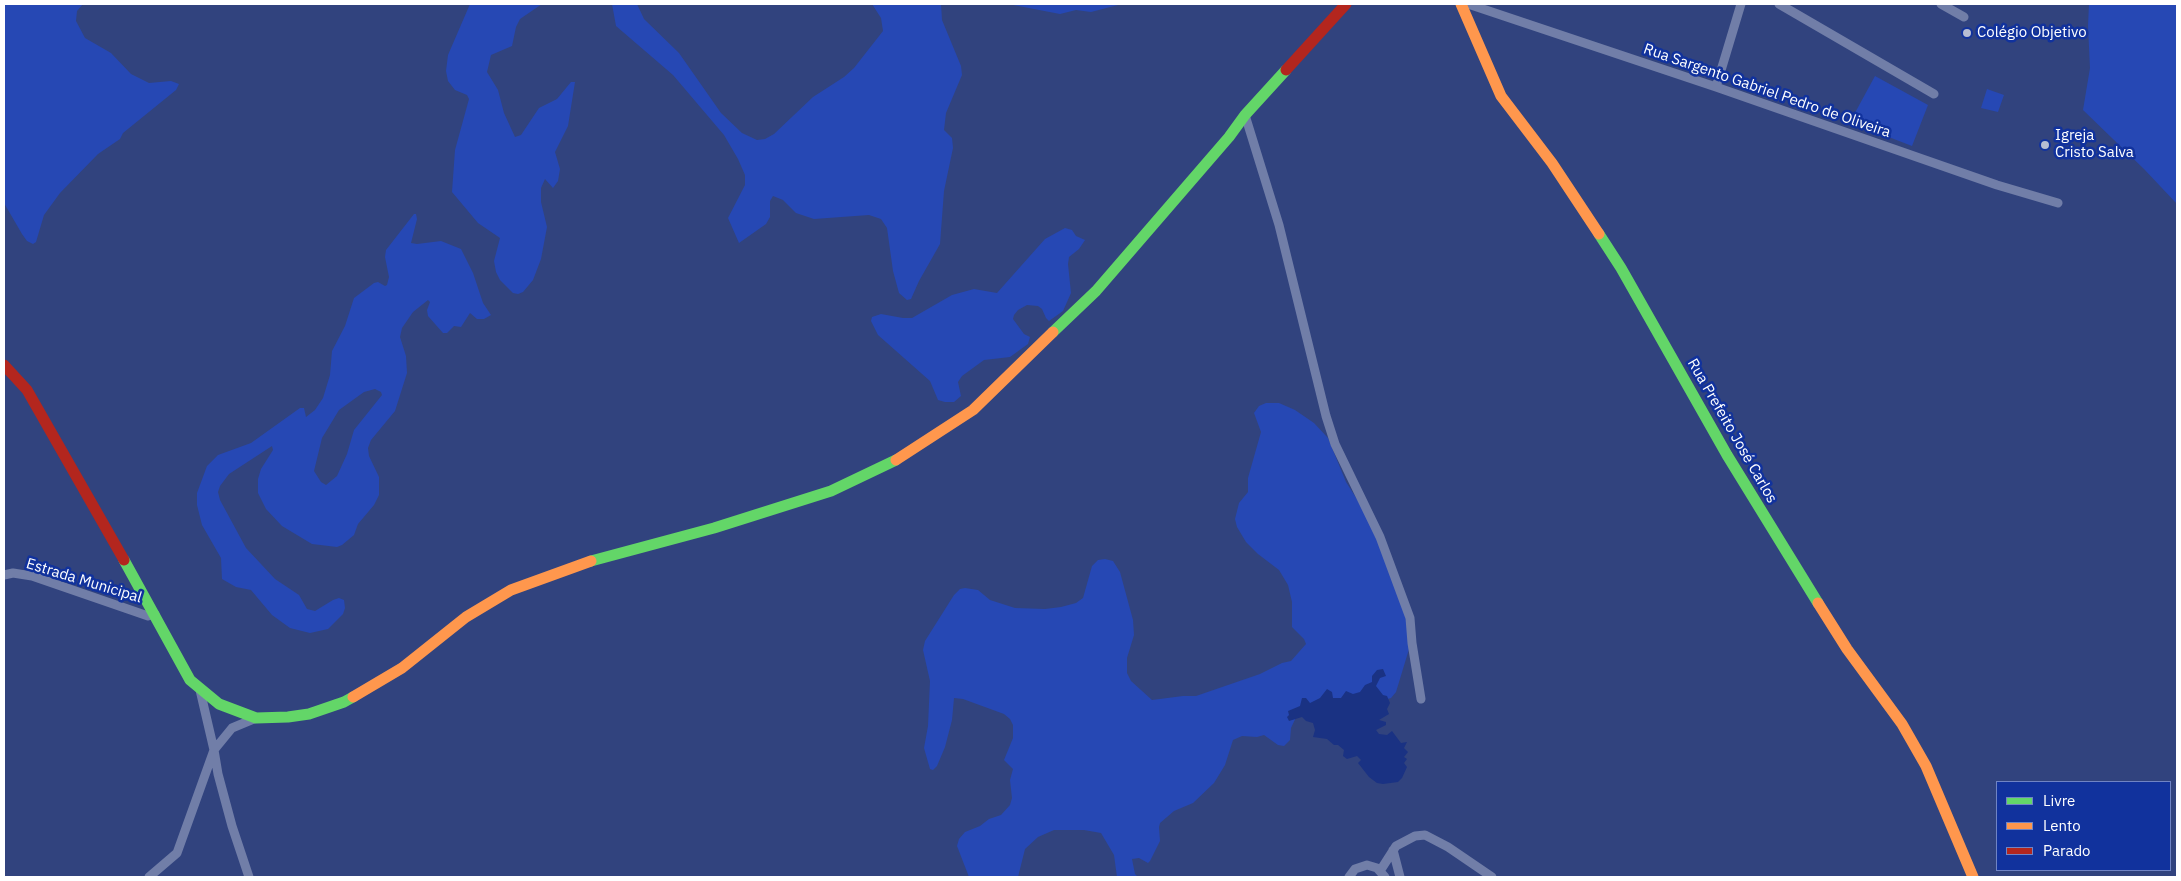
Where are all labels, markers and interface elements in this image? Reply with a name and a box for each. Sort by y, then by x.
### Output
place label: Colégio Objetivo [1977,24,2087,42]
marker: Colégio Objetivo [1961,27,1973,39]
street label: Rua Sargento Gabriel Pedro de Oliveira [1641,40,1893,142]
place label: Igreja Cristo Salva [2055,127,2134,162]
marker: Igreja Cristo Salva [2039,139,2051,151]
street label: Rua Prefeito José Carlos [1683,356,1781,506]
street label: Estrada Municipal [24,555,144,607]
legend [1996,781,2171,871]
text: Livre [2043,791,2075,810]
text: Lento [2043,816,2081,835]
text: Parado [2043,841,2091,860]

